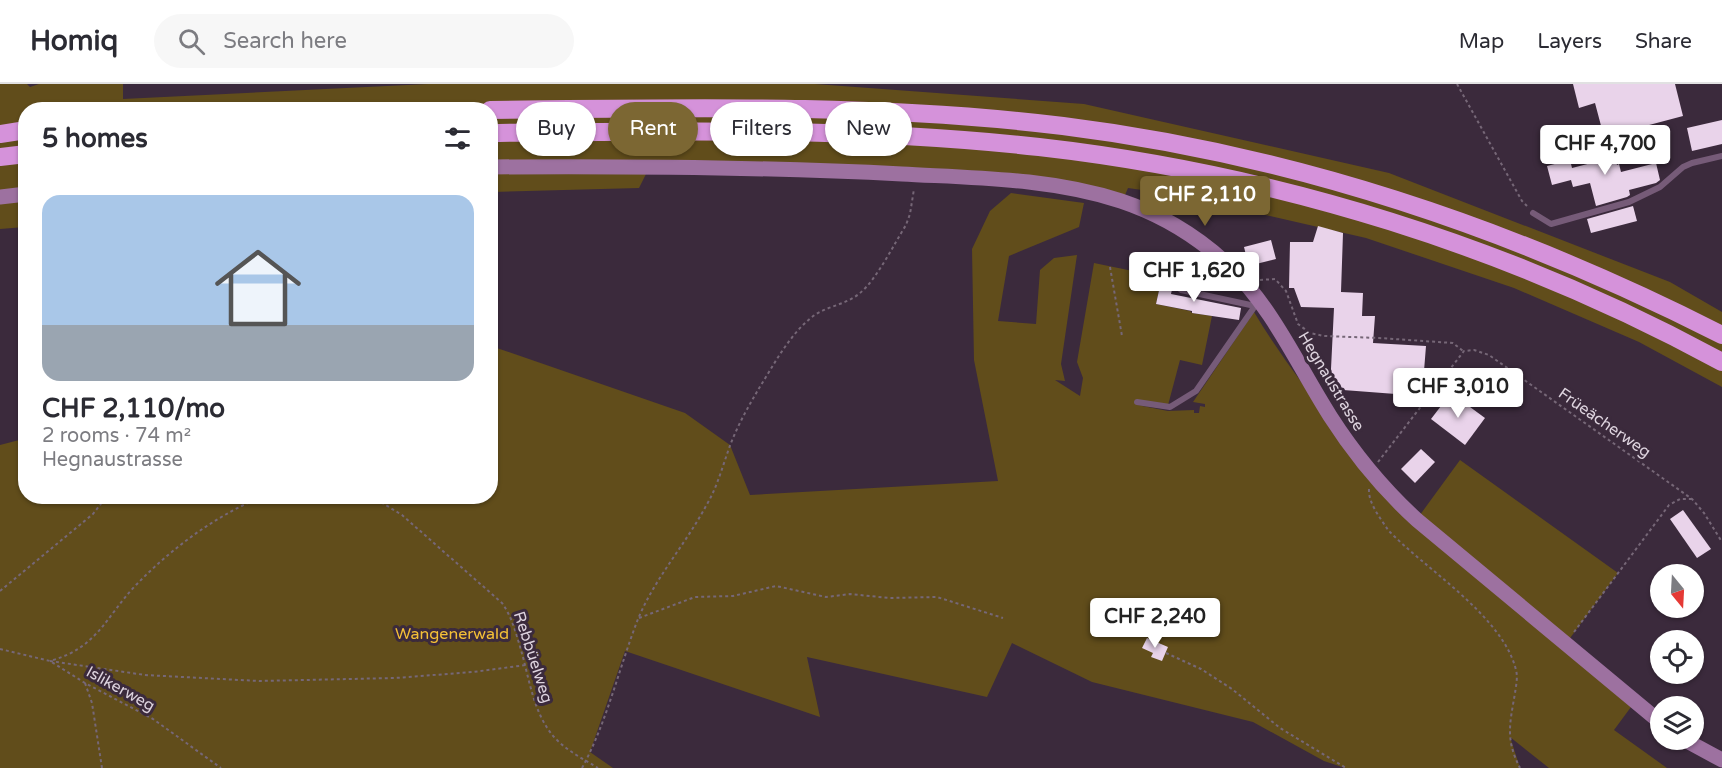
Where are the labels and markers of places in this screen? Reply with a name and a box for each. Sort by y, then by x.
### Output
pin: CHF 4,700 [1536,125,1674,176]
pin: CHF 2,110 [1136,176,1274,227]
pin: CHF 1,620 [1125,252,1263,303]
pin: CHF 3,010 [1389,368,1527,419]
pin: CHF 2,240 [1086,598,1224,649]

